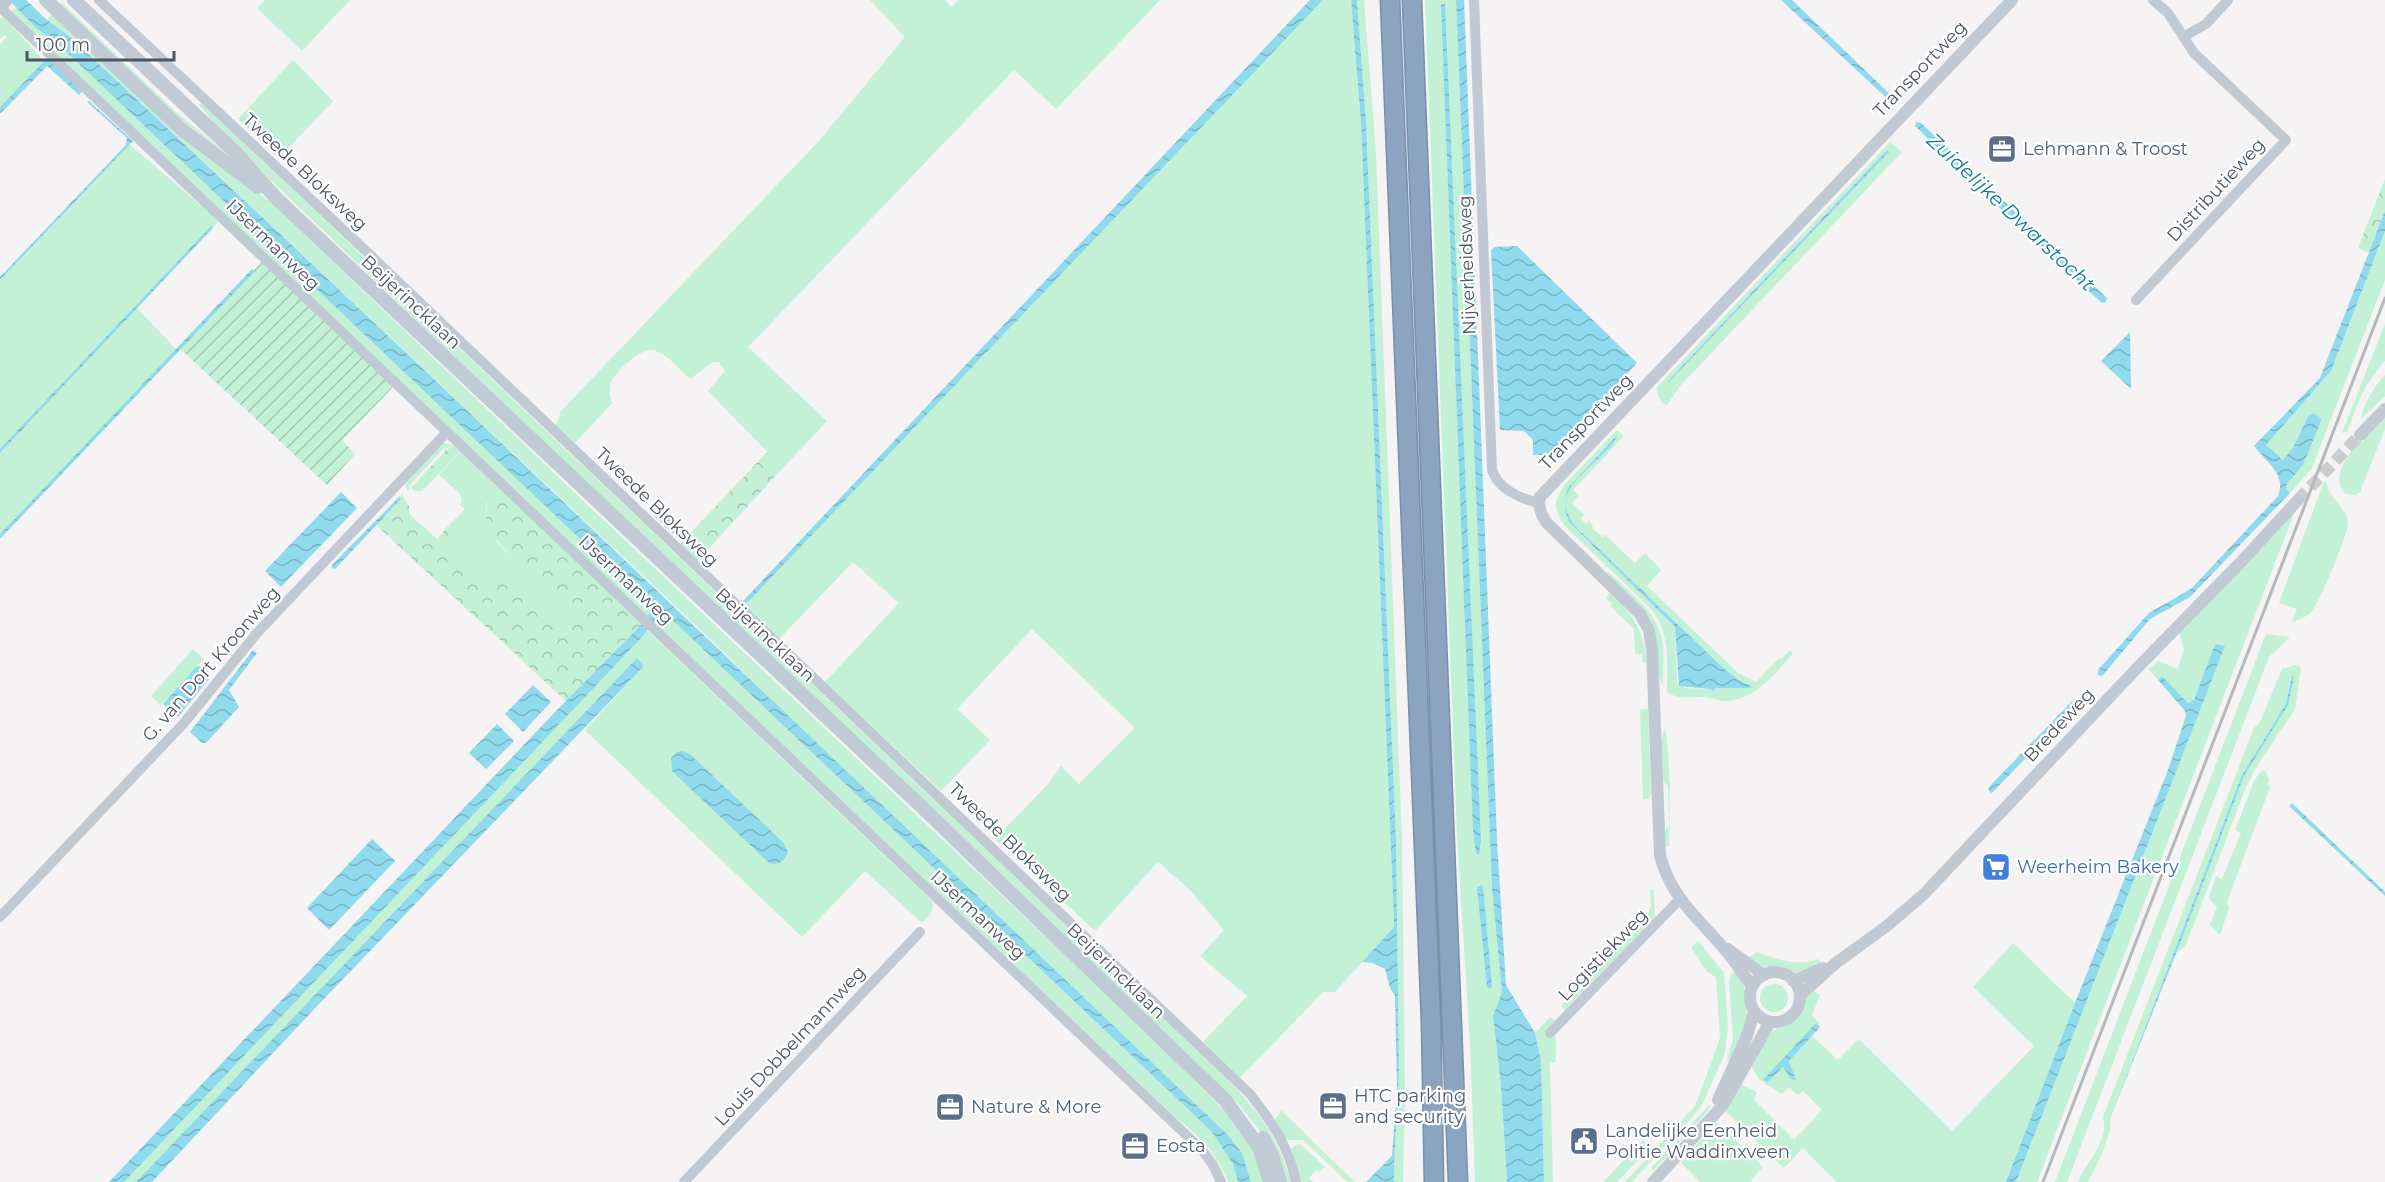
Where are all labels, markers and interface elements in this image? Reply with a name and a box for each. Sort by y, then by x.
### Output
street label: Transportweg [1869,16,1971,122]
scale bar [27,24,174,62]
text: 100 m [36,34,90,56]
street label: Tweede Bloksweg [238,109,372,235]
water label: Zuidelijke Dwarstocht [1921,127,2100,296]
office icon: Lehmann & Troost [1986,133,2018,165]
street label: Distributieweg [2162,134,2270,246]
place label: Lehmann & Troost [2023,138,2188,160]
street label: IJsermanweg [222,195,324,295]
street label: Nijverheidsweg [1454,195,1480,335]
street label: Beijerincklaan [357,250,465,354]
street label: Transportweg [1535,369,1637,475]
street label: Tweede Bloksweg [591,443,723,571]
street label: IJsermanweg [574,530,678,630]
street label: G. van Dort Kroonweg [138,582,284,746]
street label: Beijerincklaan [711,583,819,687]
street label: Bredeweg [2019,683,2099,767]
street label: Tweede Bloksweg [944,778,1076,906]
supermarket icon: Weerheim Bakery [1980,851,2012,883]
place label: Weerheim Bakery [2017,856,2179,878]
street label: IJsermanweg [926,865,1030,965]
street label: Logistiekweg [1553,904,1653,1006]
street label: Beijerincklaan [1062,919,1170,1023]
street label: Louis Dobbelmannweg [710,961,870,1131]
place label: HTC parking and security [1354,1085,1466,1128]
office icon: HTC parking and security [1317,1090,1349,1122]
office icon: Nature & More [934,1091,966,1123]
place label: Nature & More [971,1096,1101,1118]
place label: Landelijke Eenheid Politie Waddinxveen [1605,1120,1790,1163]
public building icon: Landelijke Eenheid Politie Waddinxveen [1568,1125,1600,1157]
office icon: Eosta [1119,1130,1151,1162]
place label: Eosta [1156,1135,1206,1157]

